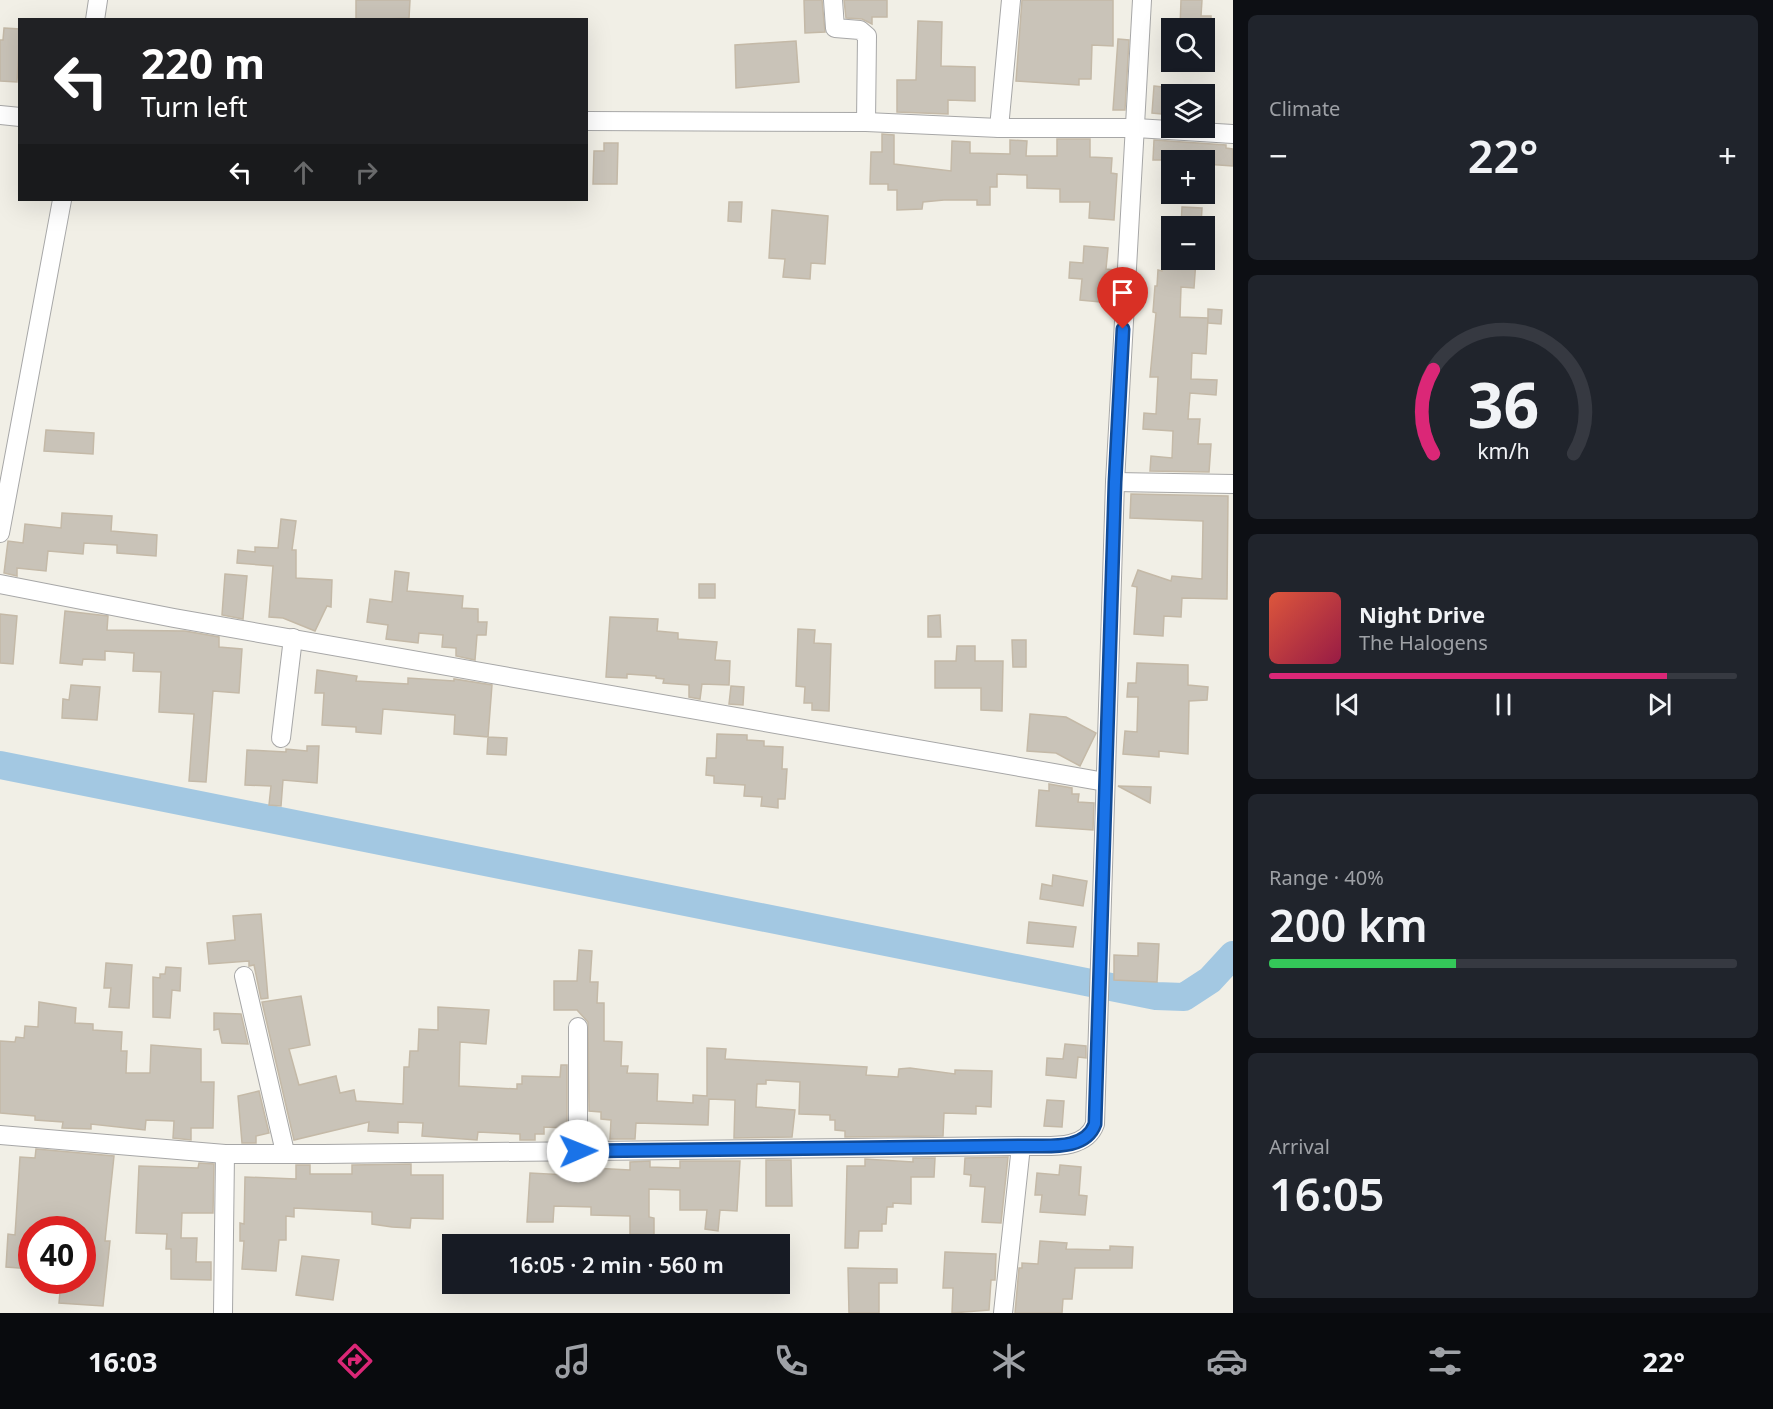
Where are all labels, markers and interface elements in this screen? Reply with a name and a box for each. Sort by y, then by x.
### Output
map controls [1161,18,1215,270]
button: search [1161,18,1215,72]
text: 220 m [141,34,265,91]
icon: left [42,42,120,120]
button: layers [1161,84,1215,138]
text: Turn left [141,88,247,125]
text: Climate [1269,95,1340,122]
text: 22° [1468,125,1538,186]
text: − [1269,133,1288,178]
text: + [1718,133,1737,178]
button: + [1161,150,1215,204]
icon: left [224,156,257,189]
icon: ahead [287,156,320,189]
icon: right [350,156,383,189]
button: − [1161,216,1215,270]
pin [1097,267,1148,329]
icon: arrive [1106,276,1139,309]
text: 36 [1467,361,1539,446]
text: km/h [1477,436,1529,465]
text: Night Drive [1359,599,1485,629]
text: The Halogens [1359,629,1488,656]
icon: previous [1331,688,1364,721]
icon: pause [1487,688,1520,721]
icon: next [1643,688,1676,721]
text: Range · 40% [1269,864,1384,891]
text: 200 km [1269,894,1428,955]
position arrow [546,1119,610,1183]
text: Arrival [1269,1133,1330,1160]
text: 16:05 [1269,1163,1384,1224]
speed limit sign: 40 [18,1216,96,1294]
text: 16:05 · 2 min · 560 m [508,1249,724,1279]
icon: directions [334,1340,376,1382]
icon: music [552,1340,594,1382]
icon: phone [770,1340,812,1382]
icon: climate [988,1340,1030,1382]
icon: car [1206,1340,1248,1382]
icon: filters [1424,1340,1466,1382]
text: 16:03 [88,1343,157,1380]
text: 22° [1643,1343,1685,1380]

